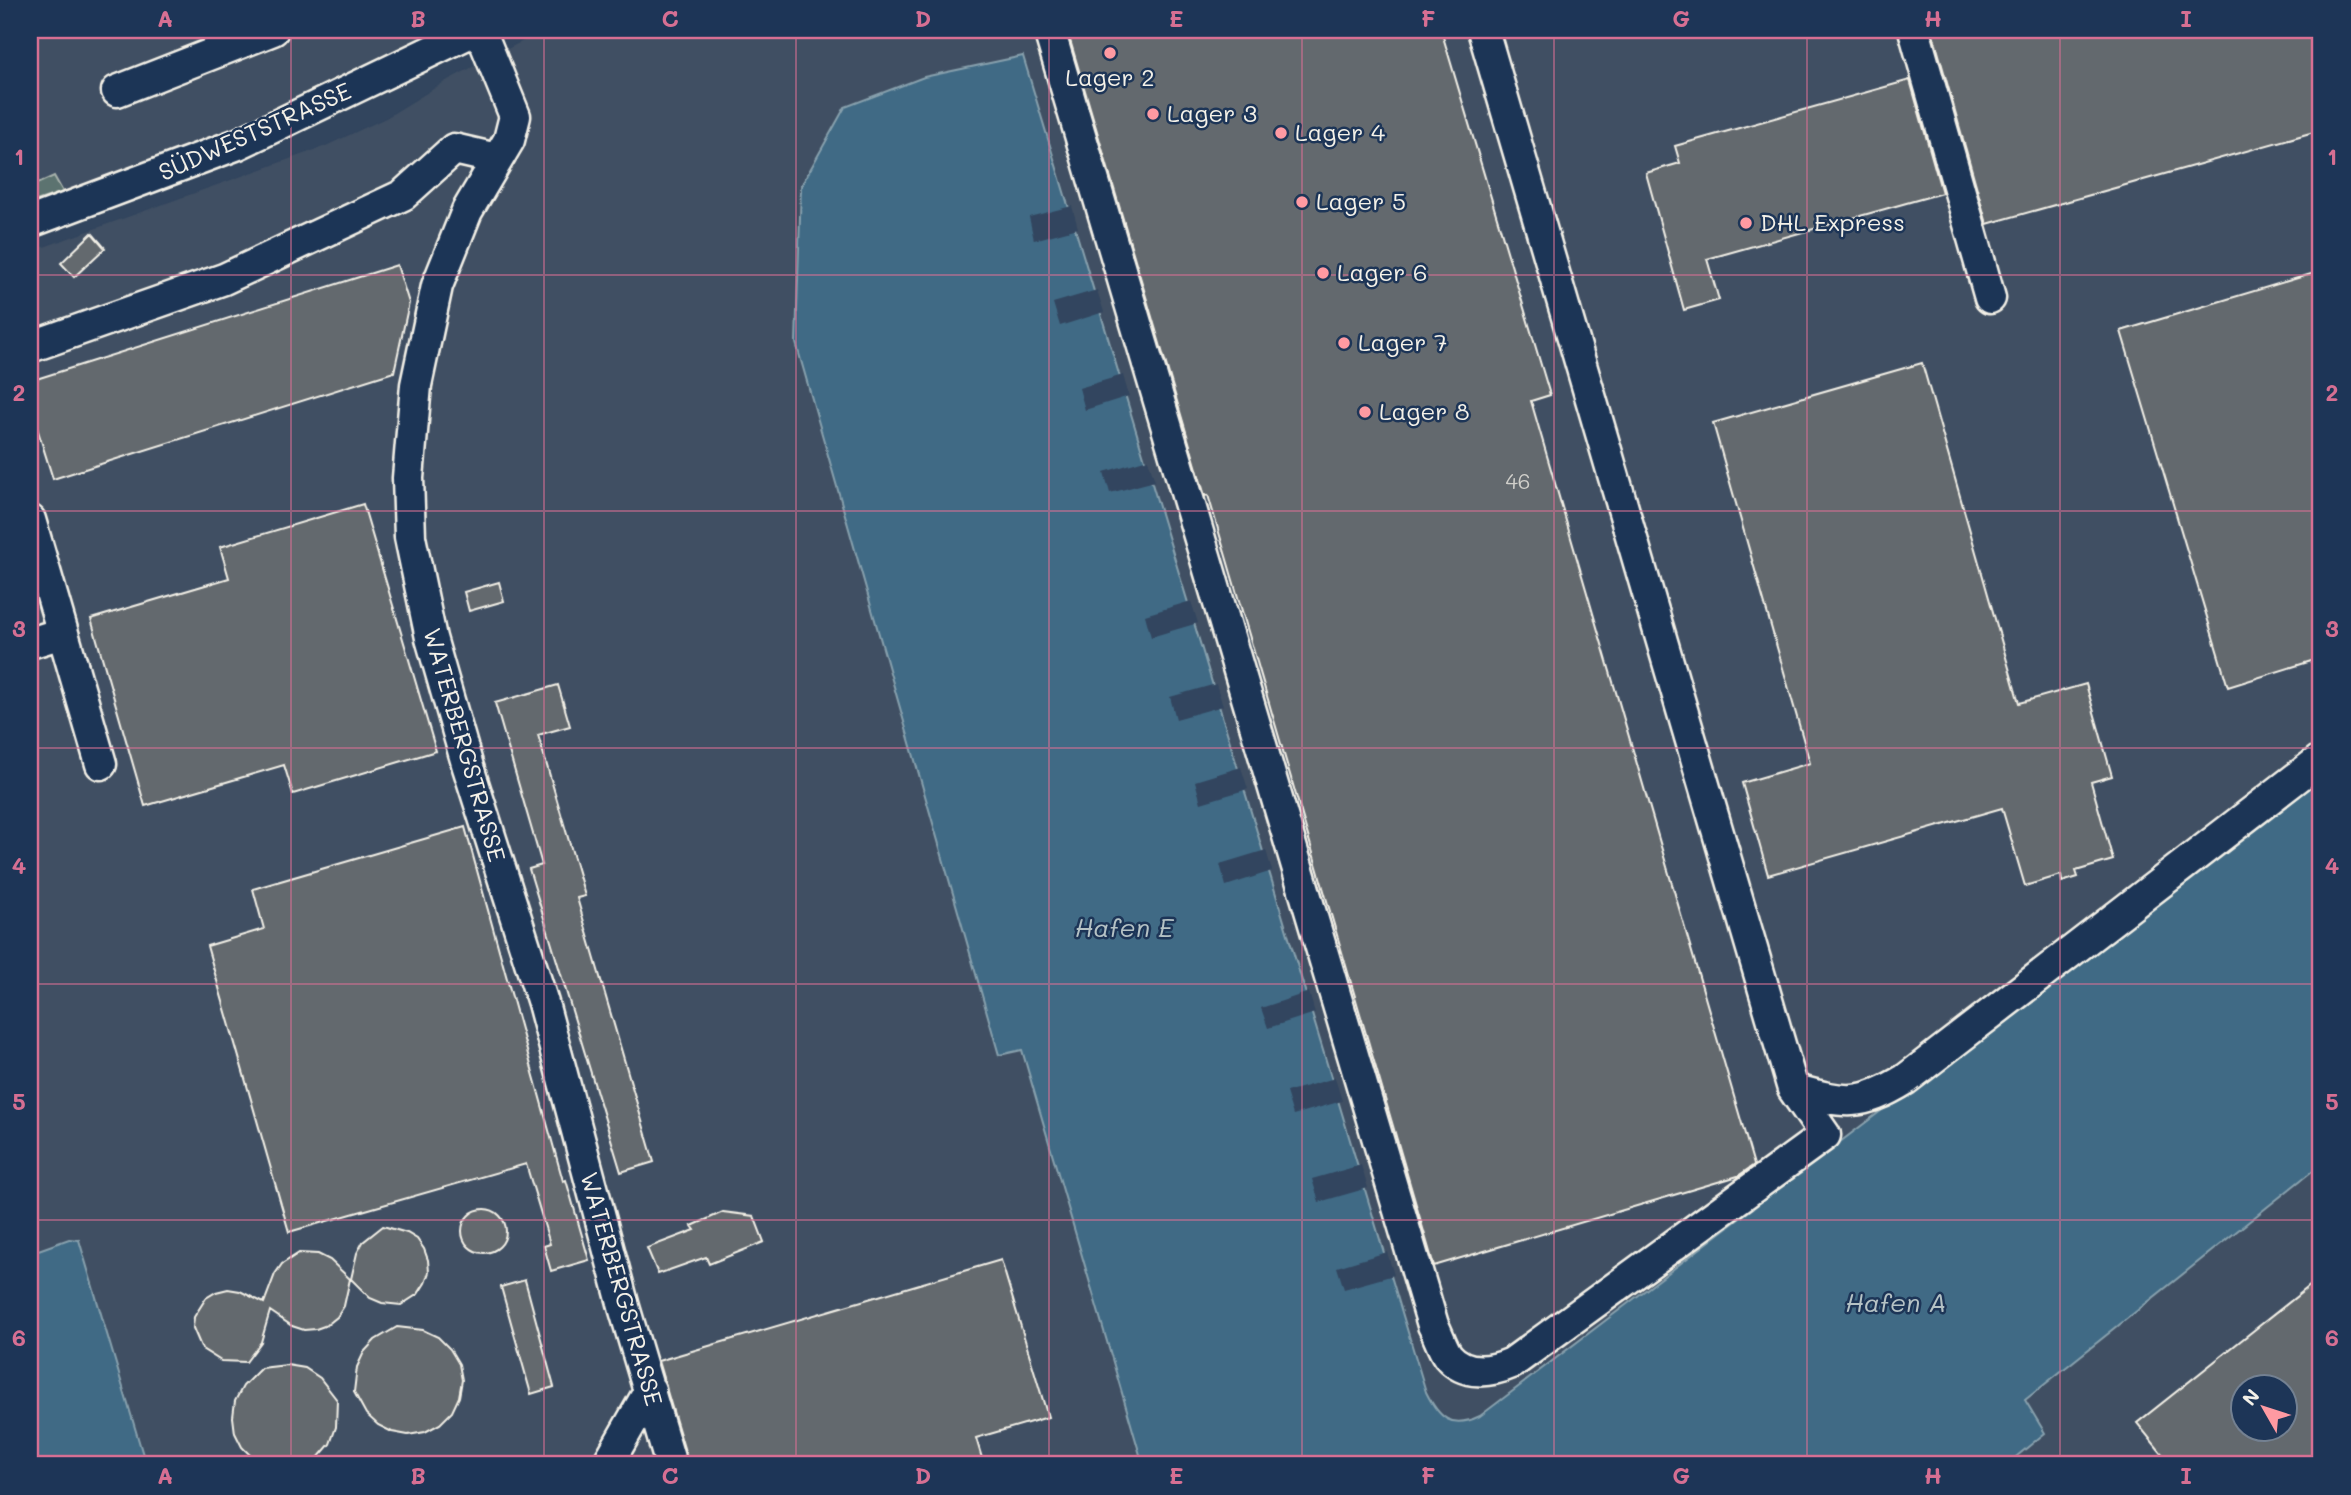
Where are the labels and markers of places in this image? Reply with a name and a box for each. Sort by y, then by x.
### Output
marker: Lager 2 [1102,45,1118,61]
place label: Lager 2 [1065,61,1155,92]
place label: Lager 3 [1167,97,1257,128]
marker: Lager 3 [1145,106,1161,122]
place label: Lager 4 [1295,116,1385,147]
marker: Lager 4 [1273,125,1289,141]
place label: Lager 5 [1316,185,1406,216]
marker: Lager 5 [1294,194,1310,210]
place label: DHL Express [1760,206,1905,237]
marker: DHL Express [1738,215,1754,231]
place label: Lager 6 [1337,256,1428,287]
marker: Lager 6 [1315,265,1331,281]
place label: Lager 7 [1358,326,1447,357]
marker: Lager 7 [1336,335,1352,351]
place label: Lager 8 [1379,395,1470,426]
marker: Lager 8 [1357,404,1373,420]

